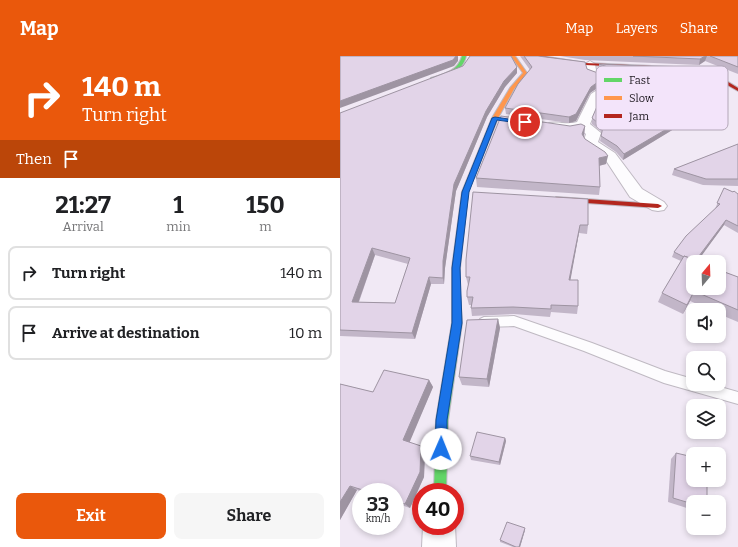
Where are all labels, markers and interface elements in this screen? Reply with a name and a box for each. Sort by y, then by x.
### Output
text: Map [20,17,59,40]
text: Map [565,20,593,37]
text: Layers [615,20,658,37]
text: Share [680,20,718,37]
legend [596,66,728,130]
text: 140 m [82,70,161,103]
icon: right [16,72,68,124]
text: Fast [629,74,650,87]
text: Slow [629,92,654,105]
text: Turn right [82,104,167,126]
pin [508,105,542,139]
text: Jam [628,110,649,123]
icon: arrive [514,111,536,133]
icon: arrive [60,148,82,170]
text: Then [16,150,52,168]
text: 21:27 [55,191,111,219]
text: 1 [173,191,184,219]
text: 150 [246,191,285,219]
text: Arrival [63,219,104,234]
text: min [166,219,191,234]
text: m [259,219,272,234]
north arrow [686,255,726,295]
map controls [686,255,726,535]
icon: right [18,262,40,284]
text: Turn right [52,264,125,282]
text: 140 m [280,264,322,282]
button: sound [686,303,726,343]
icon: arrive [18,322,40,344]
text: Arrive at destination [52,324,199,342]
text: 10 m [289,324,322,342]
button: search [686,351,726,391]
button: layers [686,399,726,439]
position arrow [420,428,462,470]
button: + [686,447,726,487]
speed limit sign: 40 [412,483,464,535]
text: 33 [367,492,389,516]
button: Exit [16,493,166,539]
button: Share [174,493,324,539]
button: − [686,495,726,535]
text: km/h [366,513,390,525]

